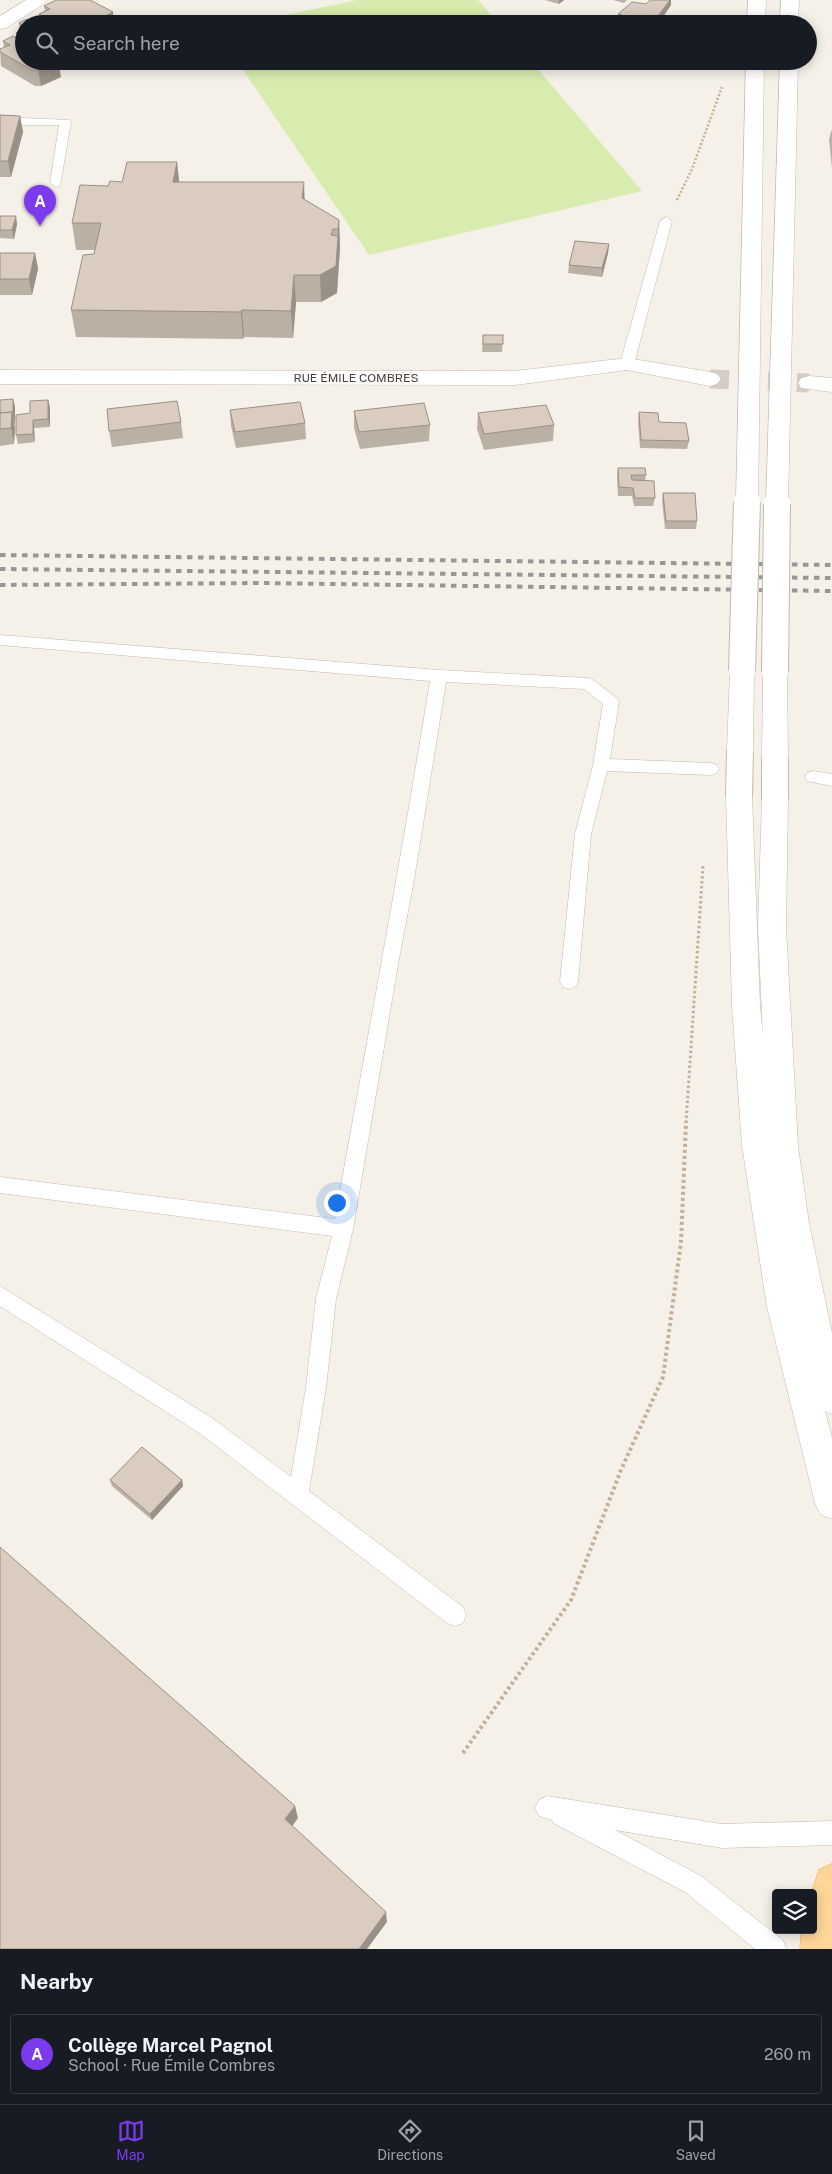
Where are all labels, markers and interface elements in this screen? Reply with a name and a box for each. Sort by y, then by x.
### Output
search box [15,15,817,70]
icon: search [33,29,61,57]
text: Search here [73,32,180,54]
pin: A [24,185,56,226]
street label: RUE ÉMILE COMBRES [294,371,418,385]
your location [324,1190,350,1216]
map controls [772,1889,817,1934]
button: layers [772,1889,817,1934]
text: Nearby [20,1969,93,1994]
text: Collège Marcel Pagnol [68,2034,273,2056]
text: A [31,2045,43,2064]
text: 260 m [764,2045,811,2064]
text: School · Rue Émile Combres [68,2056,275,2075]
tab: Map [116,2117,145,2163]
tab: Directions [377,2117,443,2163]
tab: Saved [676,2117,716,2163]

